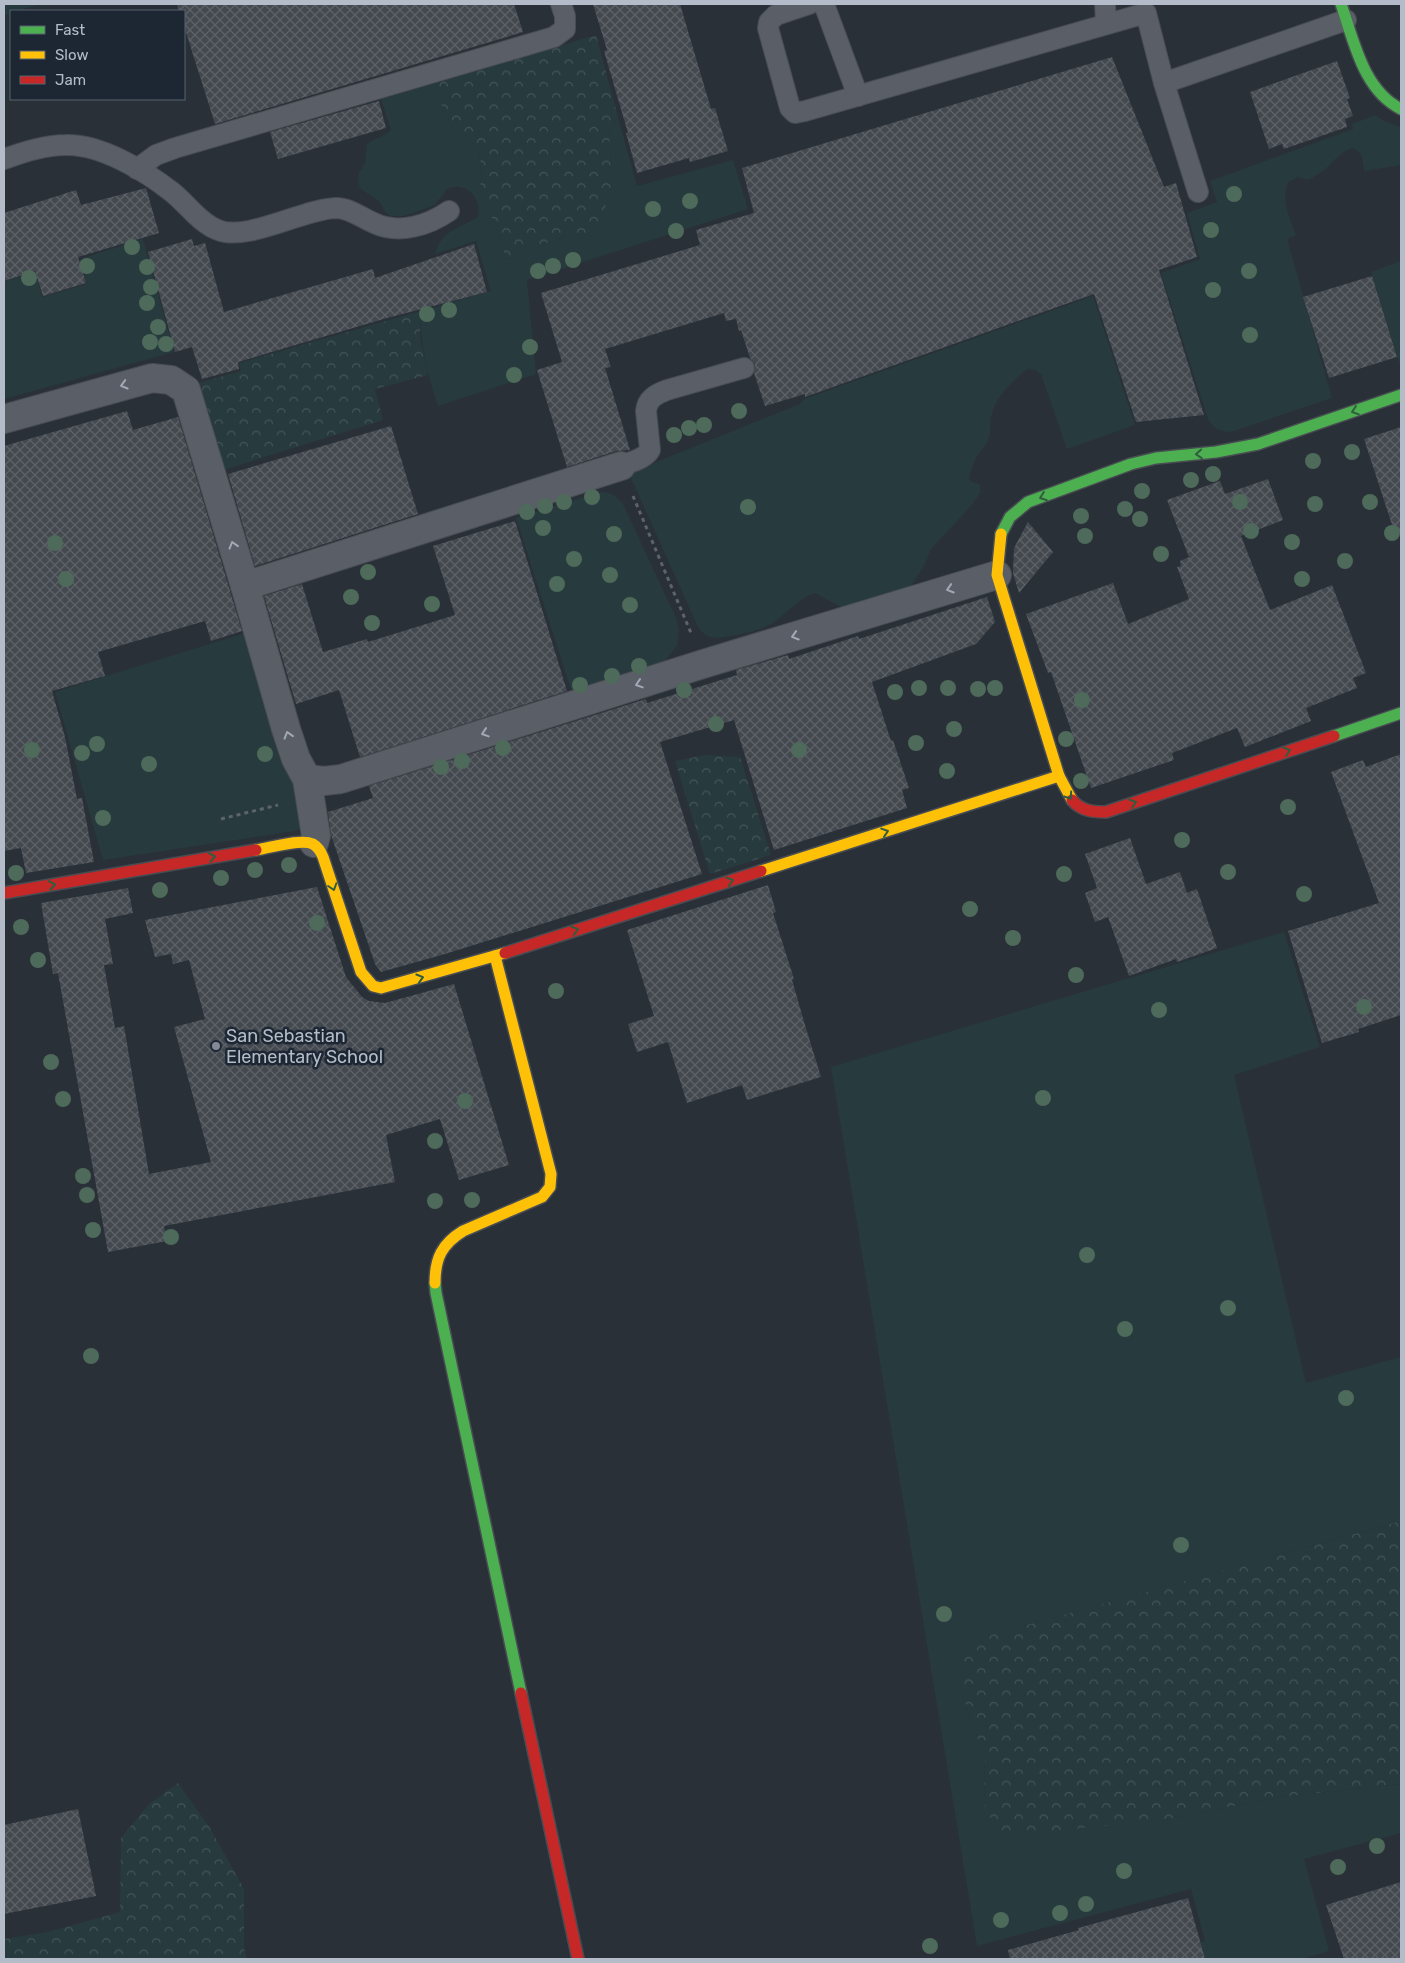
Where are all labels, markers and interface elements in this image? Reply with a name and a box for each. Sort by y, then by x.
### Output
legend [10,10,185,100]
text: Fast [55,21,85,39]
text: Slow [55,46,88,64]
text: Jam [55,71,86,89]
one-way arrow [120,380,129,390]
one-way arrow [1351,405,1360,415]
one-way arrow [1195,448,1203,459]
one-way arrow [1040,491,1048,501]
one-way arrow [229,542,239,550]
one-way arrow [947,584,955,594]
one-way arrow [791,631,799,641]
one-way arrow [636,678,644,688]
one-way arrow [481,728,489,738]
one-way arrow [283,731,293,740]
one-way arrow [1282,747,1291,757]
one-way arrow [1063,791,1072,800]
one-way arrow [1128,799,1137,809]
one-way arrow [880,827,889,837]
one-way arrow [208,853,216,863]
one-way arrow [725,877,734,887]
one-way arrow [48,880,56,891]
one-way arrow [328,882,338,891]
one-way arrow [571,926,579,936]
one-way arrow [415,974,424,984]
place label: San Sebastian Elementary School [226,1025,383,1068]
marker: San Sebastian Elementary School [210,1040,222,1052]

